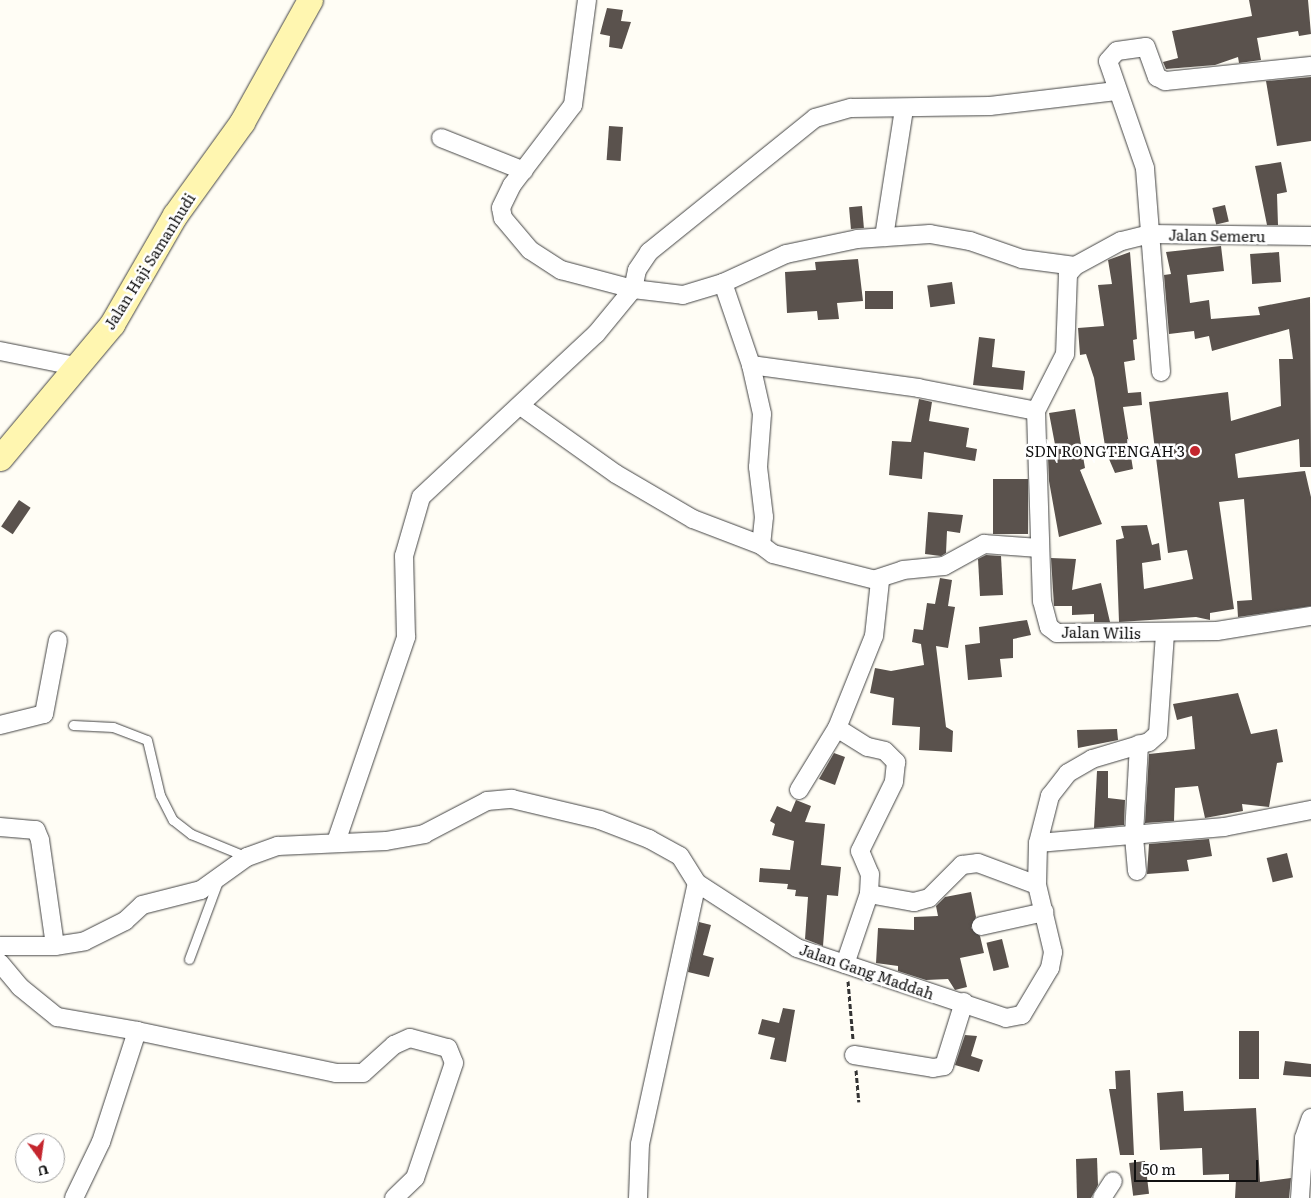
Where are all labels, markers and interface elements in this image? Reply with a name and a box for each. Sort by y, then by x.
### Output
street label: Jalan Haji Samanhudi [100,190,198,332]
street label: Jalan Semeru [1168,225,1266,245]
place label: SDN RONGTENGAH 3 [1025,442,1185,460]
marker: SDN RONGTENGAH 3 [1189,445,1201,457]
street label: Jalan Wilis [1061,622,1141,642]
street label: Jalan Gang Maddah [797,940,937,1002]
north arrow [15,1133,65,1183]
scale bar [1136,1150,1260,1182]
text: 50 m [1142,1157,1176,1180]
text: U [36,1161,51,1183]

